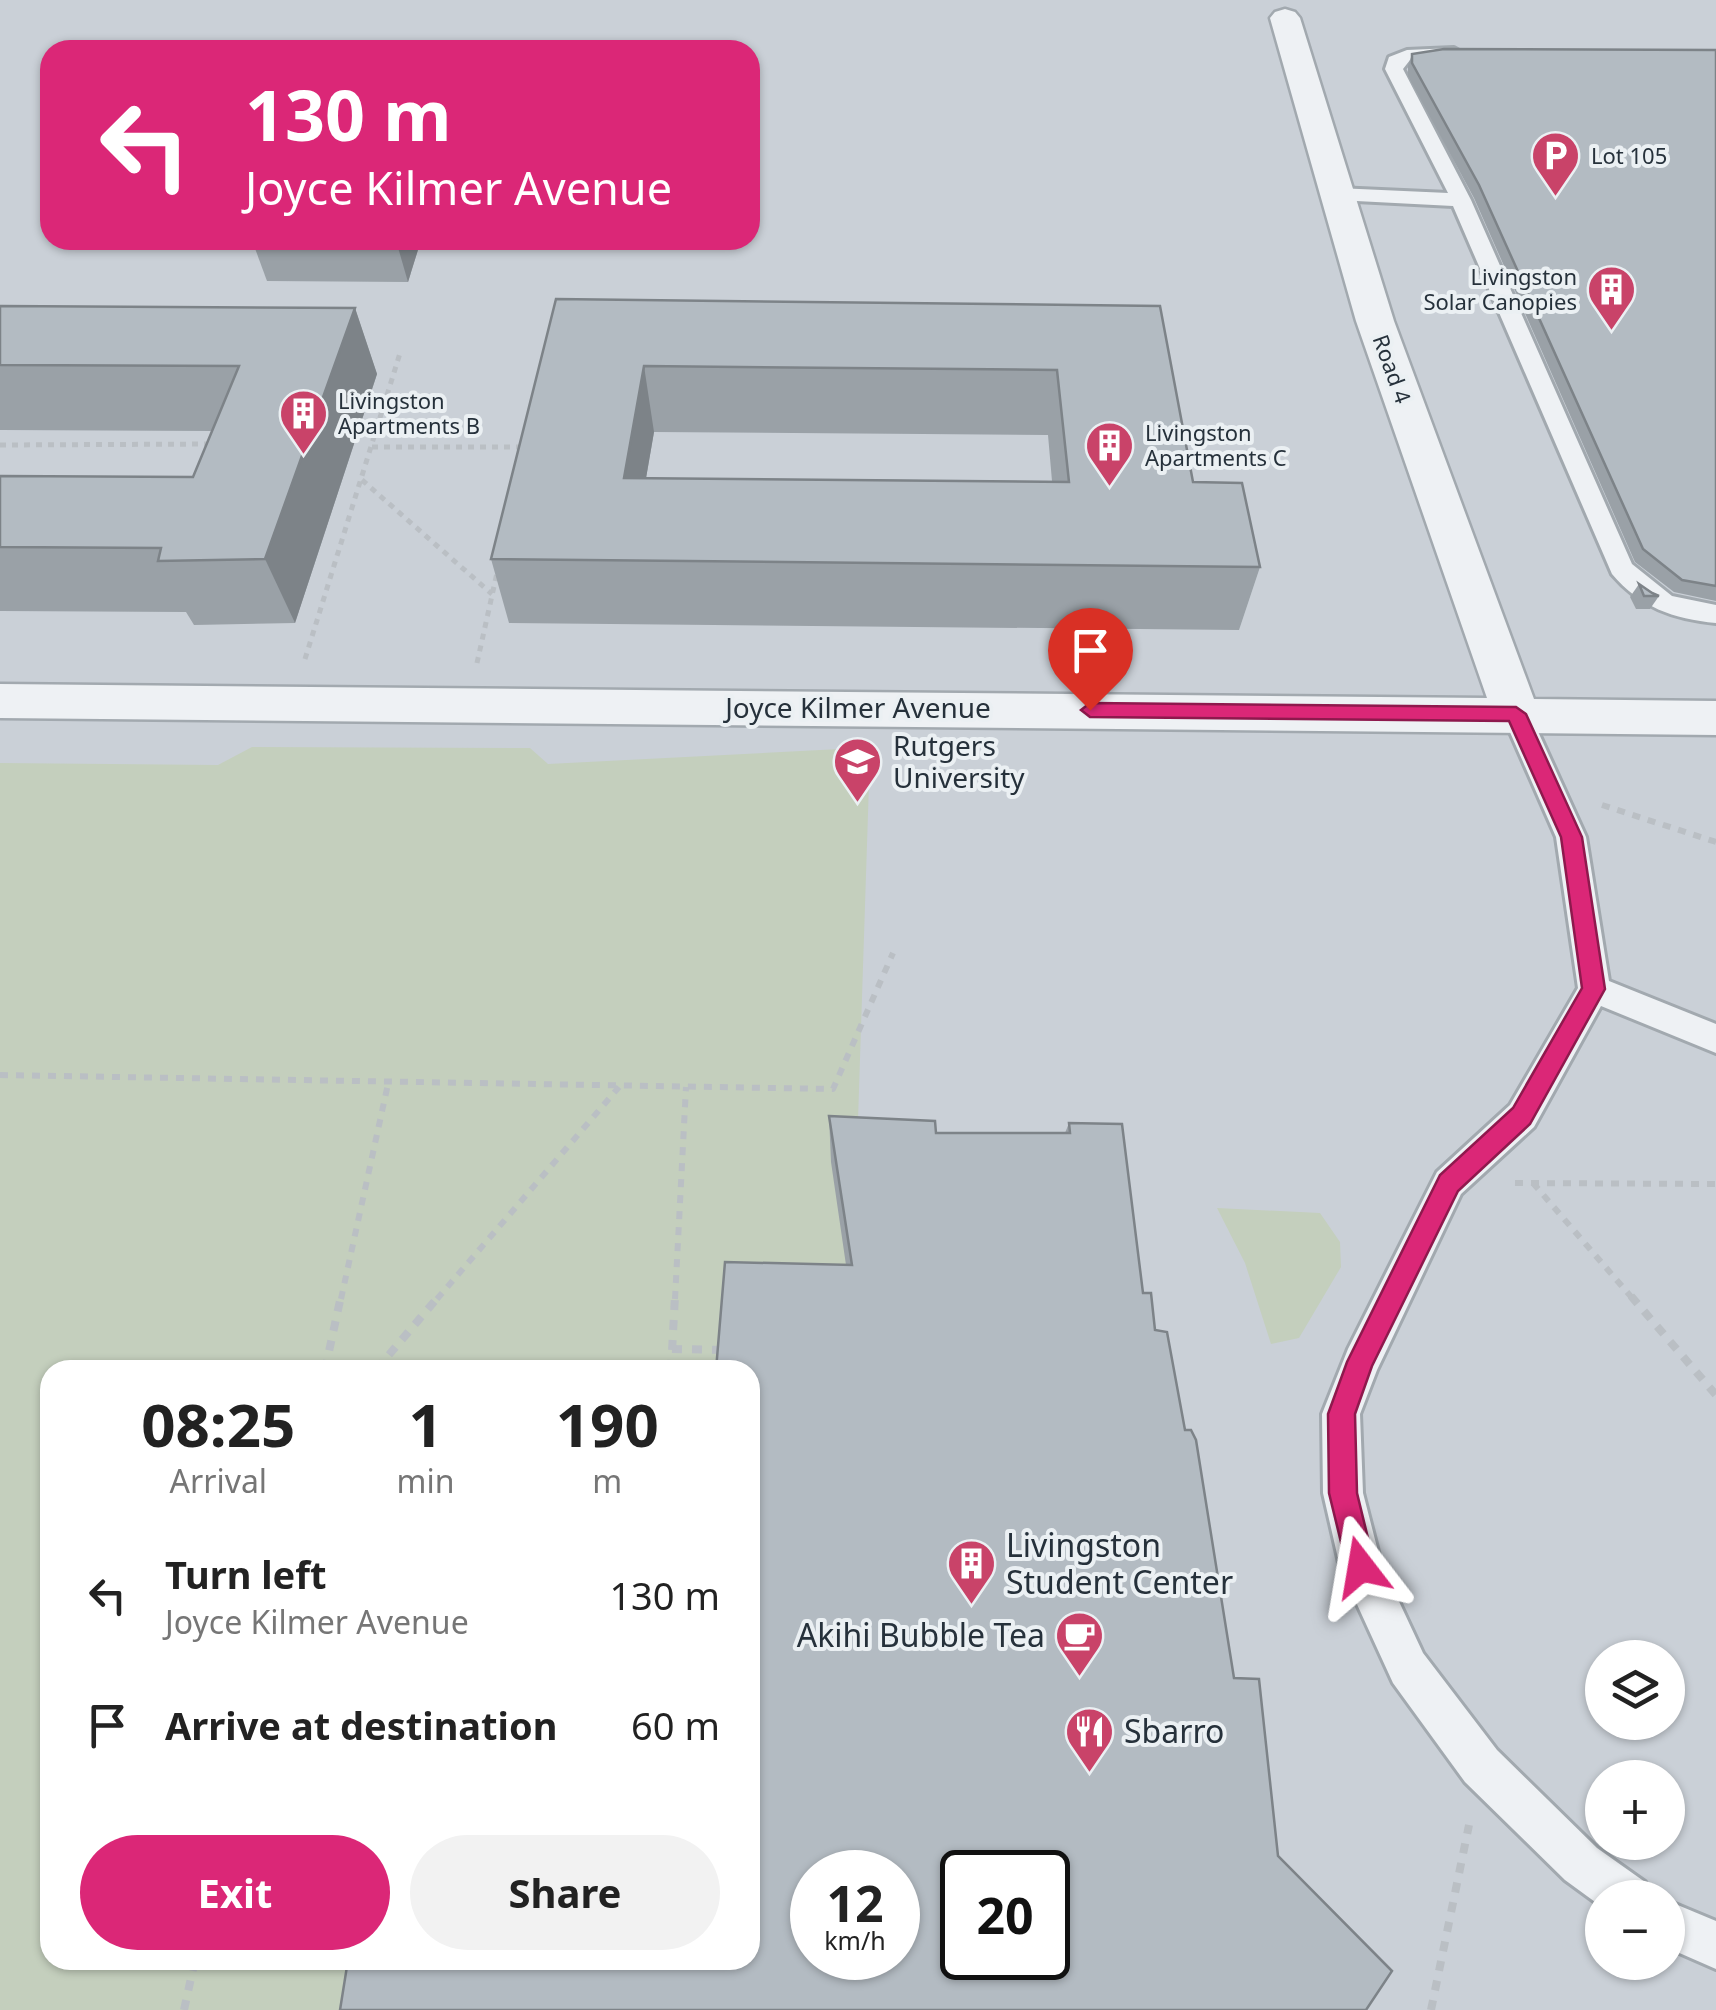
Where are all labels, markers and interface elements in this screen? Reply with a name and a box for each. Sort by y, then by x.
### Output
text: 130 m [245,66,452,162]
icon: left [80,80,210,210]
parking icon: Lot 105 [1530,130,1582,198]
place label: Lot 105 [1591,140,1667,170]
text: Joyce Kilmer Avenue [245,157,672,218]
place label: Livingston Solar Canopies [1423,261,1577,316]
building icon: Livingston Solar Canopies [1586,264,1638,332]
street label: Road 4 [1367,330,1419,408]
place label: Livingston Apartments B [338,385,480,440]
building icon: Livingston Apartments B [277,388,329,456]
place label: Livingston Apartments C [1145,417,1287,472]
building icon: Livingston Apartments C [1084,420,1136,488]
pin [1048,608,1133,711]
icon: arrive [1063,623,1118,678]
street label: Joyce Kilmer Avenue [722,688,991,726]
place label: Rutgers University [893,726,1025,796]
school or university icon: Rutgers University [832,736,884,804]
text: 08:25 [141,1383,295,1465]
text: 1 [408,1383,443,1465]
text: 190 [556,1383,659,1465]
text: Arrival [170,1459,267,1502]
text: min [397,1459,455,1502]
text: m [592,1459,622,1502]
position arrow [1309,1515,1413,1619]
place label: Livingston Student Center [1006,1523,1233,1603]
building icon: Livingston Student Center [945,1538,997,1606]
text: Turn left [165,1548,327,1600]
icon: left [80,1568,135,1623]
text: 130 m [609,1569,720,1621]
text: Joyce Kilmer Avenue [165,1600,469,1643]
cafe icon: Akihi Bubble Tea [1054,1610,1106,1678]
place label: Akihi Bubble Tea [797,1613,1045,1656]
map controls [1585,1640,1685,1980]
button: layers [1585,1640,1685,1740]
icon: arrive [80,1698,135,1753]
text: Arrive at destination [165,1699,557,1751]
text: 60 m [631,1699,720,1751]
restaurant icon: Sbarro [1063,1706,1115,1774]
place label: Sbarro [1124,1709,1224,1752]
button: + [1585,1760,1685,1860]
button: Exit [80,1835,390,1950]
button: Share [410,1835,720,1950]
speed limit sign: 20 [940,1850,1070,1980]
text: 12 [826,1869,884,1937]
button: − [1585,1880,1685,1980]
text: km/h [824,1923,886,1957]

